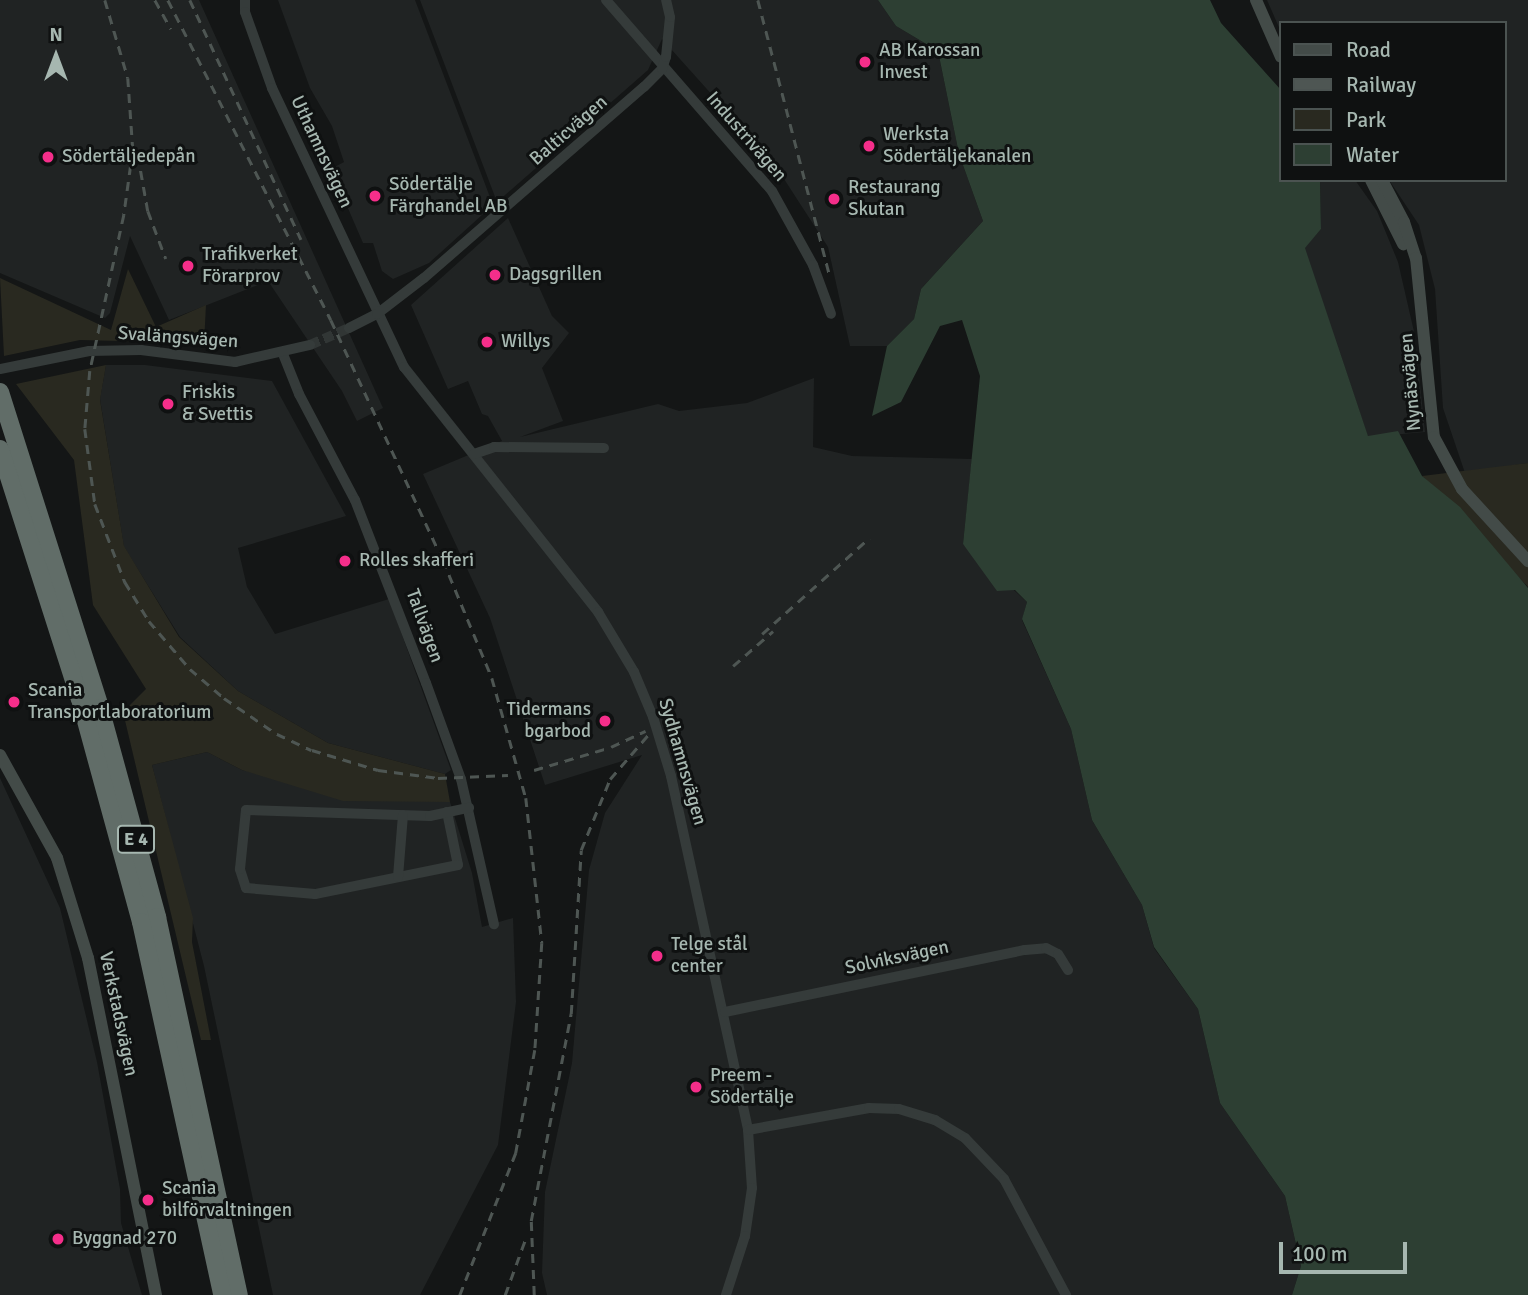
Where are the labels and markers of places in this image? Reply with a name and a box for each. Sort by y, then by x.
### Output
place label: AB Karossan Invest [879,40,980,84]
marker: AB Karossan Invest [857,54,873,70]
place label: Werksta Södertäljekanalen [883,124,1031,168]
marker: Werksta Södertäljekanalen [861,138,877,154]
place label: Södertäljedepån [62,146,196,168]
marker: Södertäljedepån [40,149,56,165]
place label: Södertälje Färghandel AB [389,174,508,218]
place label: Restaurang Skutan [848,177,941,221]
marker: Södertälje Färghandel AB [367,188,383,204]
marker: Restaurang Skutan [826,191,842,207]
place label: Trafikverket Förarprov [202,244,298,288]
marker: Trafikverket Förarprov [180,258,196,274]
place label: Dagsgrillen [509,264,602,286]
marker: Dagsgrillen [487,267,503,283]
place label: Willys [501,331,550,353]
marker: Willys [479,334,495,350]
place label: Friskis & Svettis [182,382,253,426]
marker: Friskis & Svettis [160,396,176,412]
place label: Rolles skafferi [359,550,474,572]
marker: Rolles skafferi [337,553,353,569]
place label: Scania Transportlaboratorium [28,680,211,724]
marker: Scania Transportlaboratorium [6,694,22,710]
place label: Tidermans bgarbod [506,699,591,743]
marker: Tidermans bgarbod [597,713,613,729]
place label: Telge stål center [671,934,748,978]
marker: Telge stål center [649,948,665,964]
place label: Preem - Södertälje [710,1065,794,1109]
marker: Preem - Södertälje [688,1079,704,1095]
place label: Scania bilförvaltningen [162,1178,292,1222]
marker: Scania bilförvaltningen [140,1192,156,1208]
place label: Byggnad 270 [72,1228,177,1250]
marker: Byggnad 270 [50,1231,66,1247]

